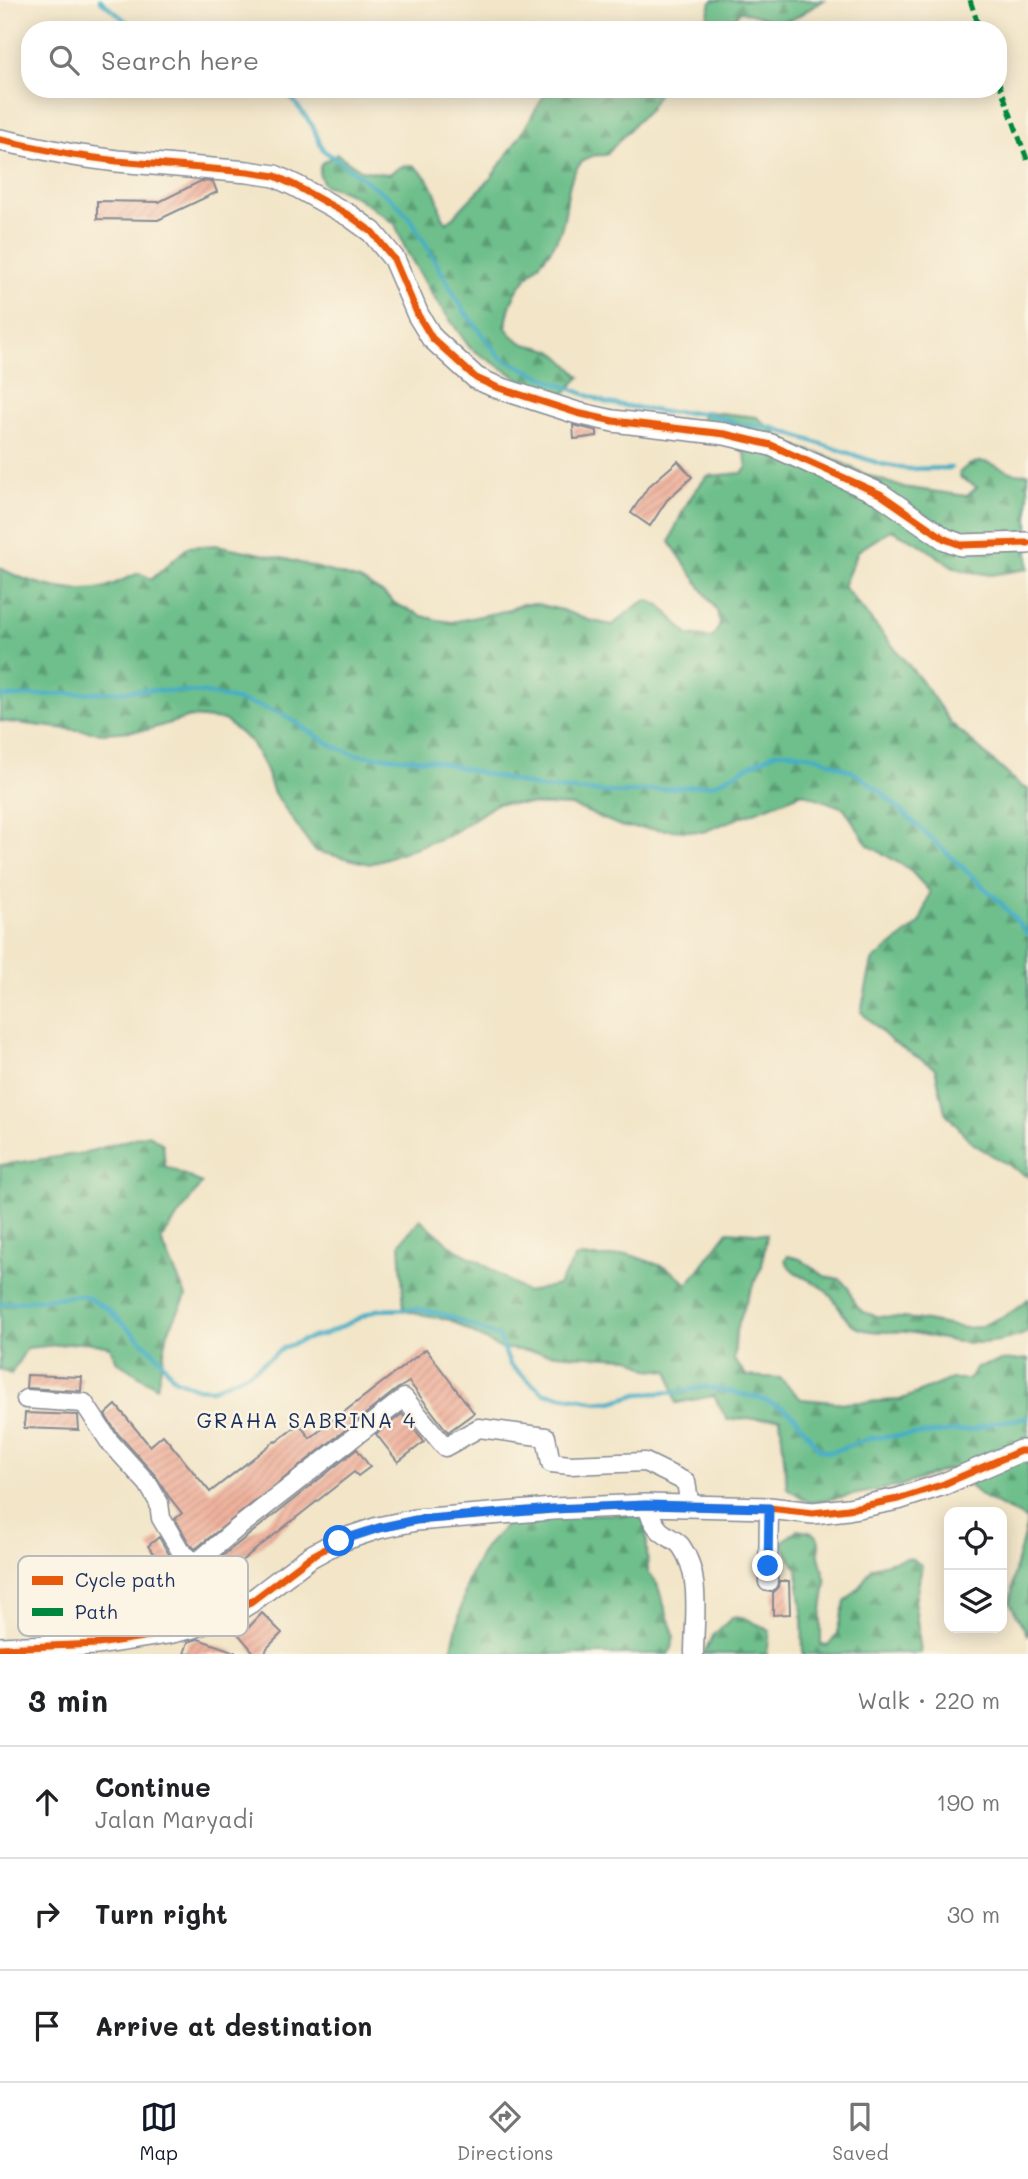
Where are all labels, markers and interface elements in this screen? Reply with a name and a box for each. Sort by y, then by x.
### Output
search box [21,21,1007,98]
icon: search [45,41,83,79]
text: Search here [101,43,259,77]
district label: GRAHA SABRINA 4 [197,1406,417,1433]
map controls [944,1507,1007,1633]
button: locate [944,1507,1007,1570]
route start [323,1525,354,1556]
route end [752,1550,783,1581]
legend [18,1556,248,1636]
text: Cycle path [75,1567,175,1592]
button: layers [944,1570,1007,1633]
text: Path [75,1599,118,1624]
text: 3 min [28,1680,108,1720]
text: Walk · 220 m [857,1685,1000,1715]
text: Continue [95,1770,211,1804]
icon: ahead [28,1783,66,1821]
text: 190 m [936,1787,1000,1817]
text: Jalan Maryadi [95,1804,254,1834]
icon: right [28,1895,66,1933]
text: Turn right [95,1897,228,1931]
text: 30 m [947,1899,1000,1929]
icon: arrive [28,2007,66,2045]
text: Arrive at destination [95,2009,372,2043]
tab: Map [139,2098,178,2165]
tab: Directions [457,2098,553,2165]
tab: Saved [832,2098,889,2165]

